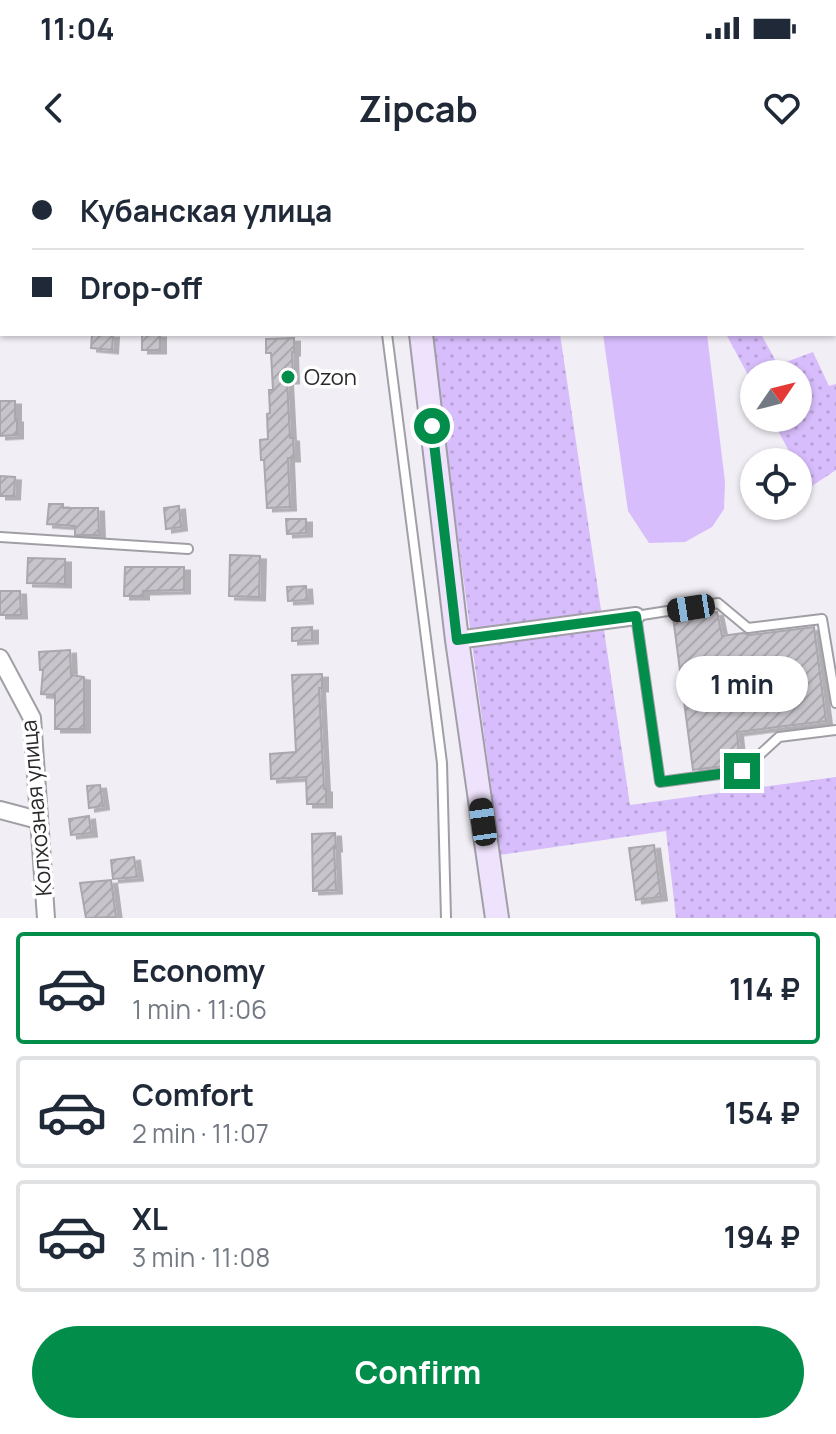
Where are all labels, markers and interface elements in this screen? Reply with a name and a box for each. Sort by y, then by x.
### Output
text: 11:04 [40,8,115,49]
text: Zipcab [358,84,478,133]
icon: back [32,86,76,130]
icon: heart [760,86,804,130]
text: Кубанская улица [80,190,332,231]
text: Drop-off [80,267,202,308]
north arrow [740,360,812,432]
map controls [740,360,812,520]
place label: Ozon [304,362,357,392]
marker: Ozon [279,368,297,386]
route start [414,408,450,444]
button: locate [740,448,812,520]
car [665,592,717,624]
callout: 1 min [676,655,808,711]
text: 1 min [710,666,774,702]
street label: Колхозная улица [13,719,59,897]
route end [724,753,760,789]
car [468,797,498,847]
text: Economy [132,950,265,991]
icon: car [36,952,108,1024]
text: 114 ₽ [729,968,800,1009]
text: 1 min · 11:06 [132,991,267,1027]
text: Comfort [132,1074,254,1115]
icon: car [36,1076,108,1148]
text: 154 ₽ [724,1092,800,1133]
text: 2 min · 11:07 [132,1115,269,1151]
text: XL [132,1198,168,1239]
icon: car [36,1200,108,1272]
text: 194 ₽ [723,1216,800,1257]
text: 3 min · 11:08 [132,1239,270,1275]
button: Confirm [32,1326,804,1418]

